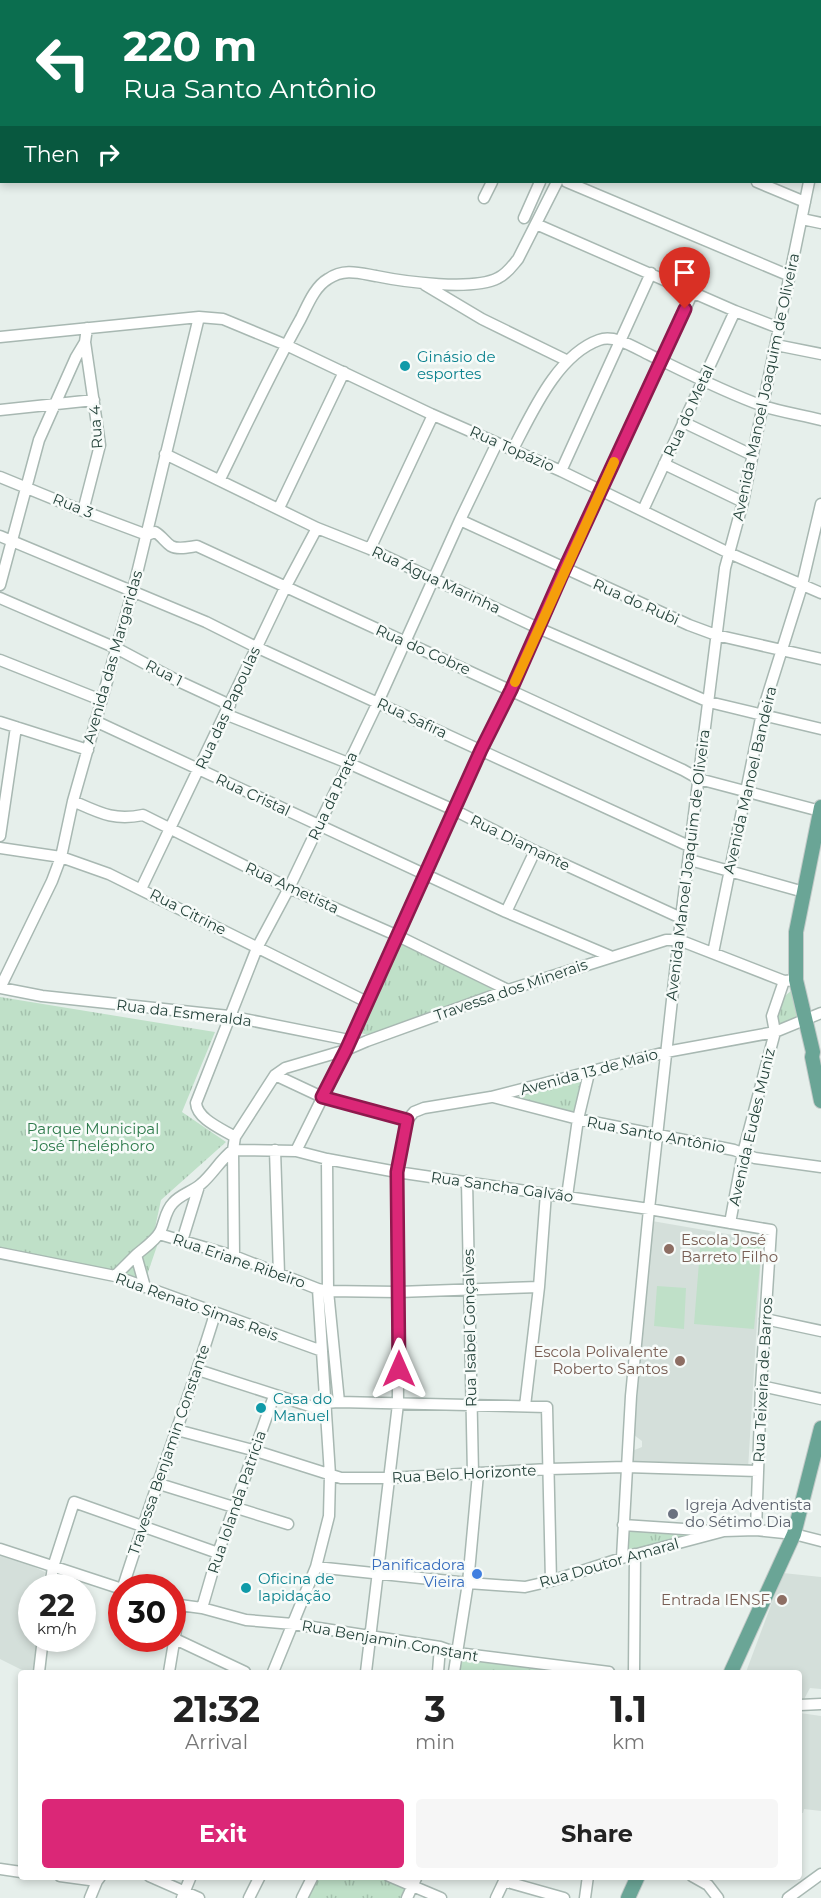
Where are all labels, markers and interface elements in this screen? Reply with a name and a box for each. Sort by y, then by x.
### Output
text: 220 m [123,20,257,72]
icon: left [24,24,102,102]
text: Rua Santo Antônio [123,72,376,105]
icon: right [92,138,125,171]
text: Then [24,141,80,168]
pin [659,247,710,309]
street label: Avenida Manoel Joaquim de Oliveira [728,251,803,522]
icon: arrive [668,256,701,289]
place label: Ginásio de esportes [417,347,496,383]
marker: Ginásio de esportes [398,359,412,373]
street label: Rua do Metal [659,362,718,460]
street label: Rua 4 [84,405,106,449]
street label: Rua Topázio [467,421,558,476]
street label: Rua 3 [50,489,96,522]
street label: Rua Água Marinha [369,541,504,618]
street label: Avenida das Margaridas [79,568,146,746]
street label: Rua do Rubi [590,574,682,629]
street label: Rua do Cobre [373,620,474,679]
street label: Rua das Papoulas [191,643,264,772]
street label: Rua 1 [142,655,186,690]
street label: Avenida Manoel Bandeira [719,684,780,876]
street label: Rua Safira [374,693,450,742]
street label: Avenida Manoel Joaquim de Oliveira [661,728,714,1002]
street label: Rua da Prata [304,748,361,843]
street label: Rua Cristal [213,769,294,820]
street label: Rua Diamante [467,810,573,875]
street label: Rua Ametista [242,857,342,918]
street label: Rua Citrine [147,884,230,939]
street label: Travessa dos Minerais [432,954,590,1025]
street label: Rua da Esmeralda [115,995,253,1030]
street label: Avenida 13 de Maio [518,1044,660,1099]
street label: Avenida Eudes Muniz [724,1046,779,1208]
street label: Rua Santo Antônio [585,1112,727,1157]
park label: Parque Municipal José Theléphoro [27,1119,159,1155]
street label: Rua Sancha Galvão [430,1167,575,1206]
street label: Rua Eriane Ribeiro [170,1229,308,1292]
place label: Escola José Barreto Filho [681,1230,778,1266]
marker: Escola José Barreto Filho [662,1242,676,1256]
street label: Rua Isabel Gonçalves [459,1249,480,1407]
street label: Rua Renato Simas Reis [113,1268,281,1345]
street label: Rua Teixeira de Barros [749,1297,776,1463]
position arrow [367,1337,431,1401]
street label: Travessa Benjamin Constante [124,1342,214,1558]
place label: Escola Polivalente Roberto Santos [533,1342,668,1378]
marker: Escola Polivalente Roberto Santos [673,1354,687,1368]
place label: Casa do Manuel [273,1389,332,1425]
marker: Casa do Manuel [254,1401,268,1415]
street label: Rua Iolanda Patrícia [203,1428,270,1576]
street label: Rua Belo Horizonte [391,1460,537,1487]
place label: Igreja Adventista do Sétimo Dia [685,1495,812,1531]
marker: Igreja Adventista do Sétimo Dia [666,1507,680,1521]
street label: Rua Doutor Amaral [537,1533,681,1592]
place label: Panificadora Vieira [371,1555,465,1591]
marker: Panificadora Vieira [470,1567,484,1581]
place label: Oficina de lapidação [258,1569,334,1605]
speed limit sign: 30 [108,1574,186,1652]
marker: Oficina de lapidação [239,1581,253,1595]
text: 22 [39,1587,75,1624]
place label: Entrada IENSF [661,1590,770,1609]
marker: Entrada IENSF [775,1593,789,1607]
street label: Rua Benjamin Constant [300,1616,480,1665]
text: km/h [37,1619,77,1638]
text: 21:32 [173,1687,260,1731]
text: 3 [424,1687,446,1731]
text: 1.1 [610,1687,647,1731]
text: Arrival [185,1730,248,1754]
text: min [415,1730,455,1754]
text: km [612,1730,645,1754]
button: Exit [42,1799,404,1868]
button: Share [416,1799,778,1868]

